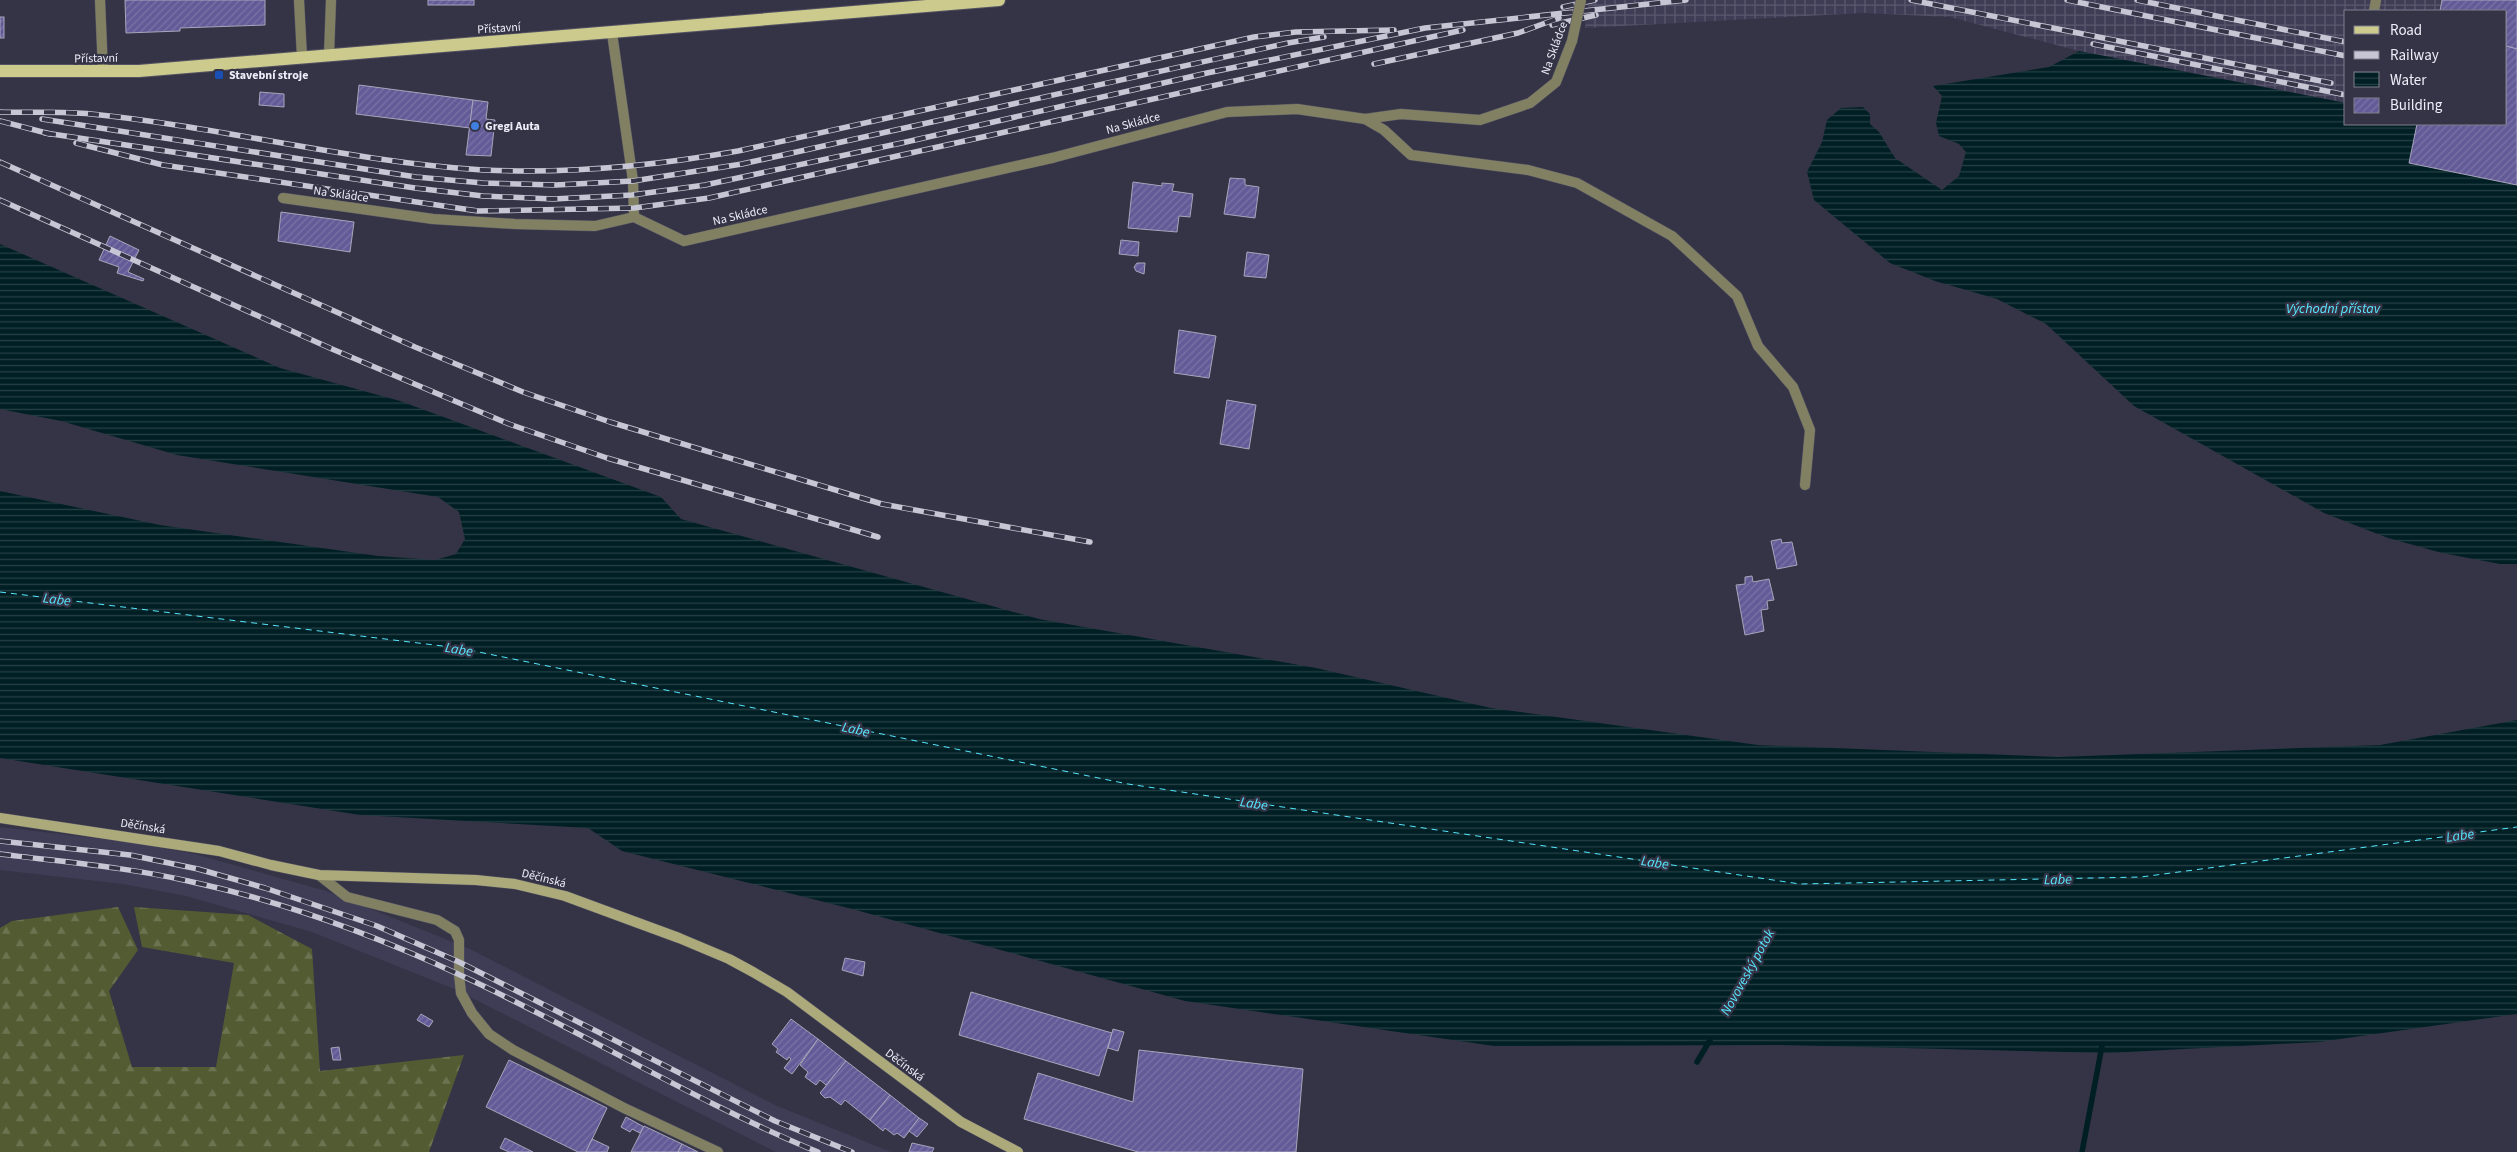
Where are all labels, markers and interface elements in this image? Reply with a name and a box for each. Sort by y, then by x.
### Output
legend [2344,10,2507,125]
street label: Přístavní [477,18,522,39]
street label: Na Skládce [1537,19,1572,77]
text: Road [2390,20,2422,41]
text: Railway [2390,45,2439,66]
street label: Přístavní [74,50,119,67]
place label: Stavební stroje [229,67,308,84]
marker: Stavební stroje [213,69,225,81]
text: Water [2390,70,2427,91]
text: Building [2390,95,2443,116]
street label: Na Skládce [1104,108,1162,139]
place label: Gregi Auta [485,118,540,135]
marker: Gregi Auta [469,120,481,132]
street label: Na Skládce [312,182,370,207]
street label: Na Skládce [711,201,769,230]
water label: Východní přístav [2286,299,2381,319]
water label: Labe [42,588,72,612]
water label: Labe [443,638,475,662]
water label: Labe [840,717,872,743]
water label: Labe [1239,792,1269,816]
street label: Děčínská [119,815,167,838]
water label: Labe [2445,824,2476,848]
water label: Labe [1640,851,1670,875]
street label: Děčínská [520,865,568,892]
water label: Labe [2044,870,2072,890]
water label: Novoveský potok [1716,925,1780,1019]
street label: Děčínská [882,1045,928,1086]

